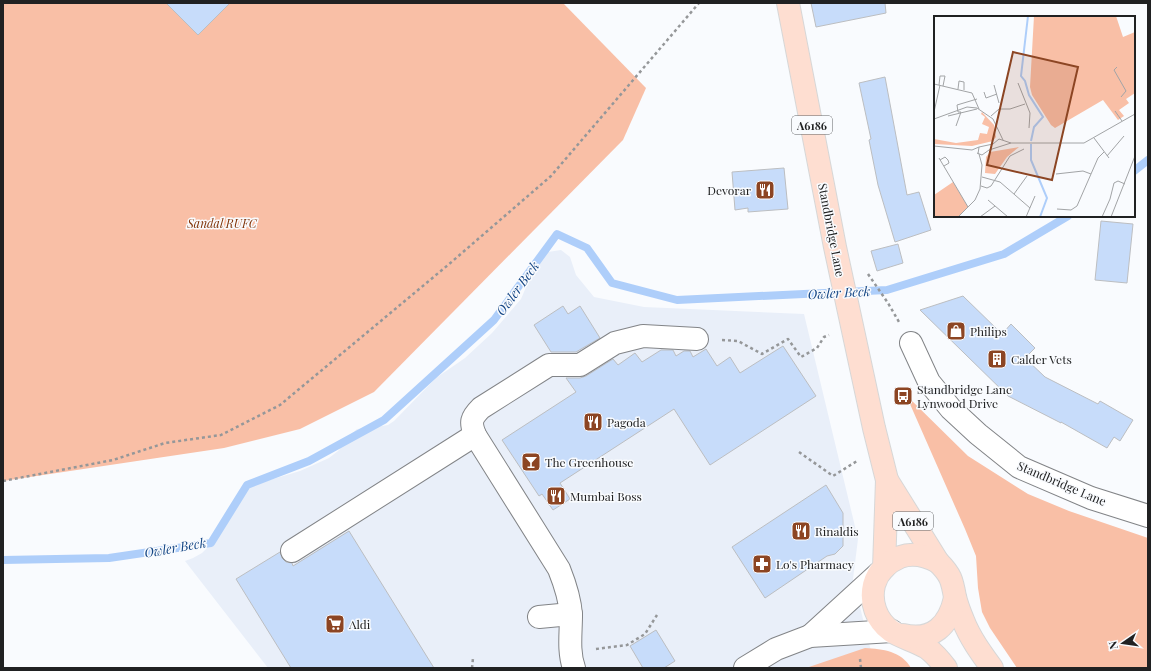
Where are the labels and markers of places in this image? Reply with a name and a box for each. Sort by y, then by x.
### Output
restaurant icon: Devorar [754,179,776,201]
place label: Devorar [707,182,752,198]
shop icon: Philips [945,320,967,342]
place label: Philips [970,323,1007,339]
building icon: Calder Vets [986,348,1008,370]
place label: Calder Vets [1011,351,1072,367]
place label: Standbridge Lane Lynwood Drive [917,381,1012,411]
bus stop icon: Standbridge Lane Lynwood Drive [892,385,914,407]
restaurant icon: Pagoda [582,411,604,433]
place label: Pagoda [607,414,646,430]
bar icon: The Greenhouse [520,451,542,473]
place label: The Greenhouse [545,454,633,470]
restaurant icon: Mumbai Boss [545,485,567,507]
place label: Mumbai Boss [570,488,642,504]
restaurant icon: Rinaldis [790,520,812,542]
place label: Rinaldis [815,523,859,539]
pharmacy icon: Lo's Pharmacy [751,553,773,575]
place label: Lo's Pharmacy [776,556,854,572]
supermarket icon: Aldi [324,613,346,635]
place label: Aldi [348,616,371,632]

